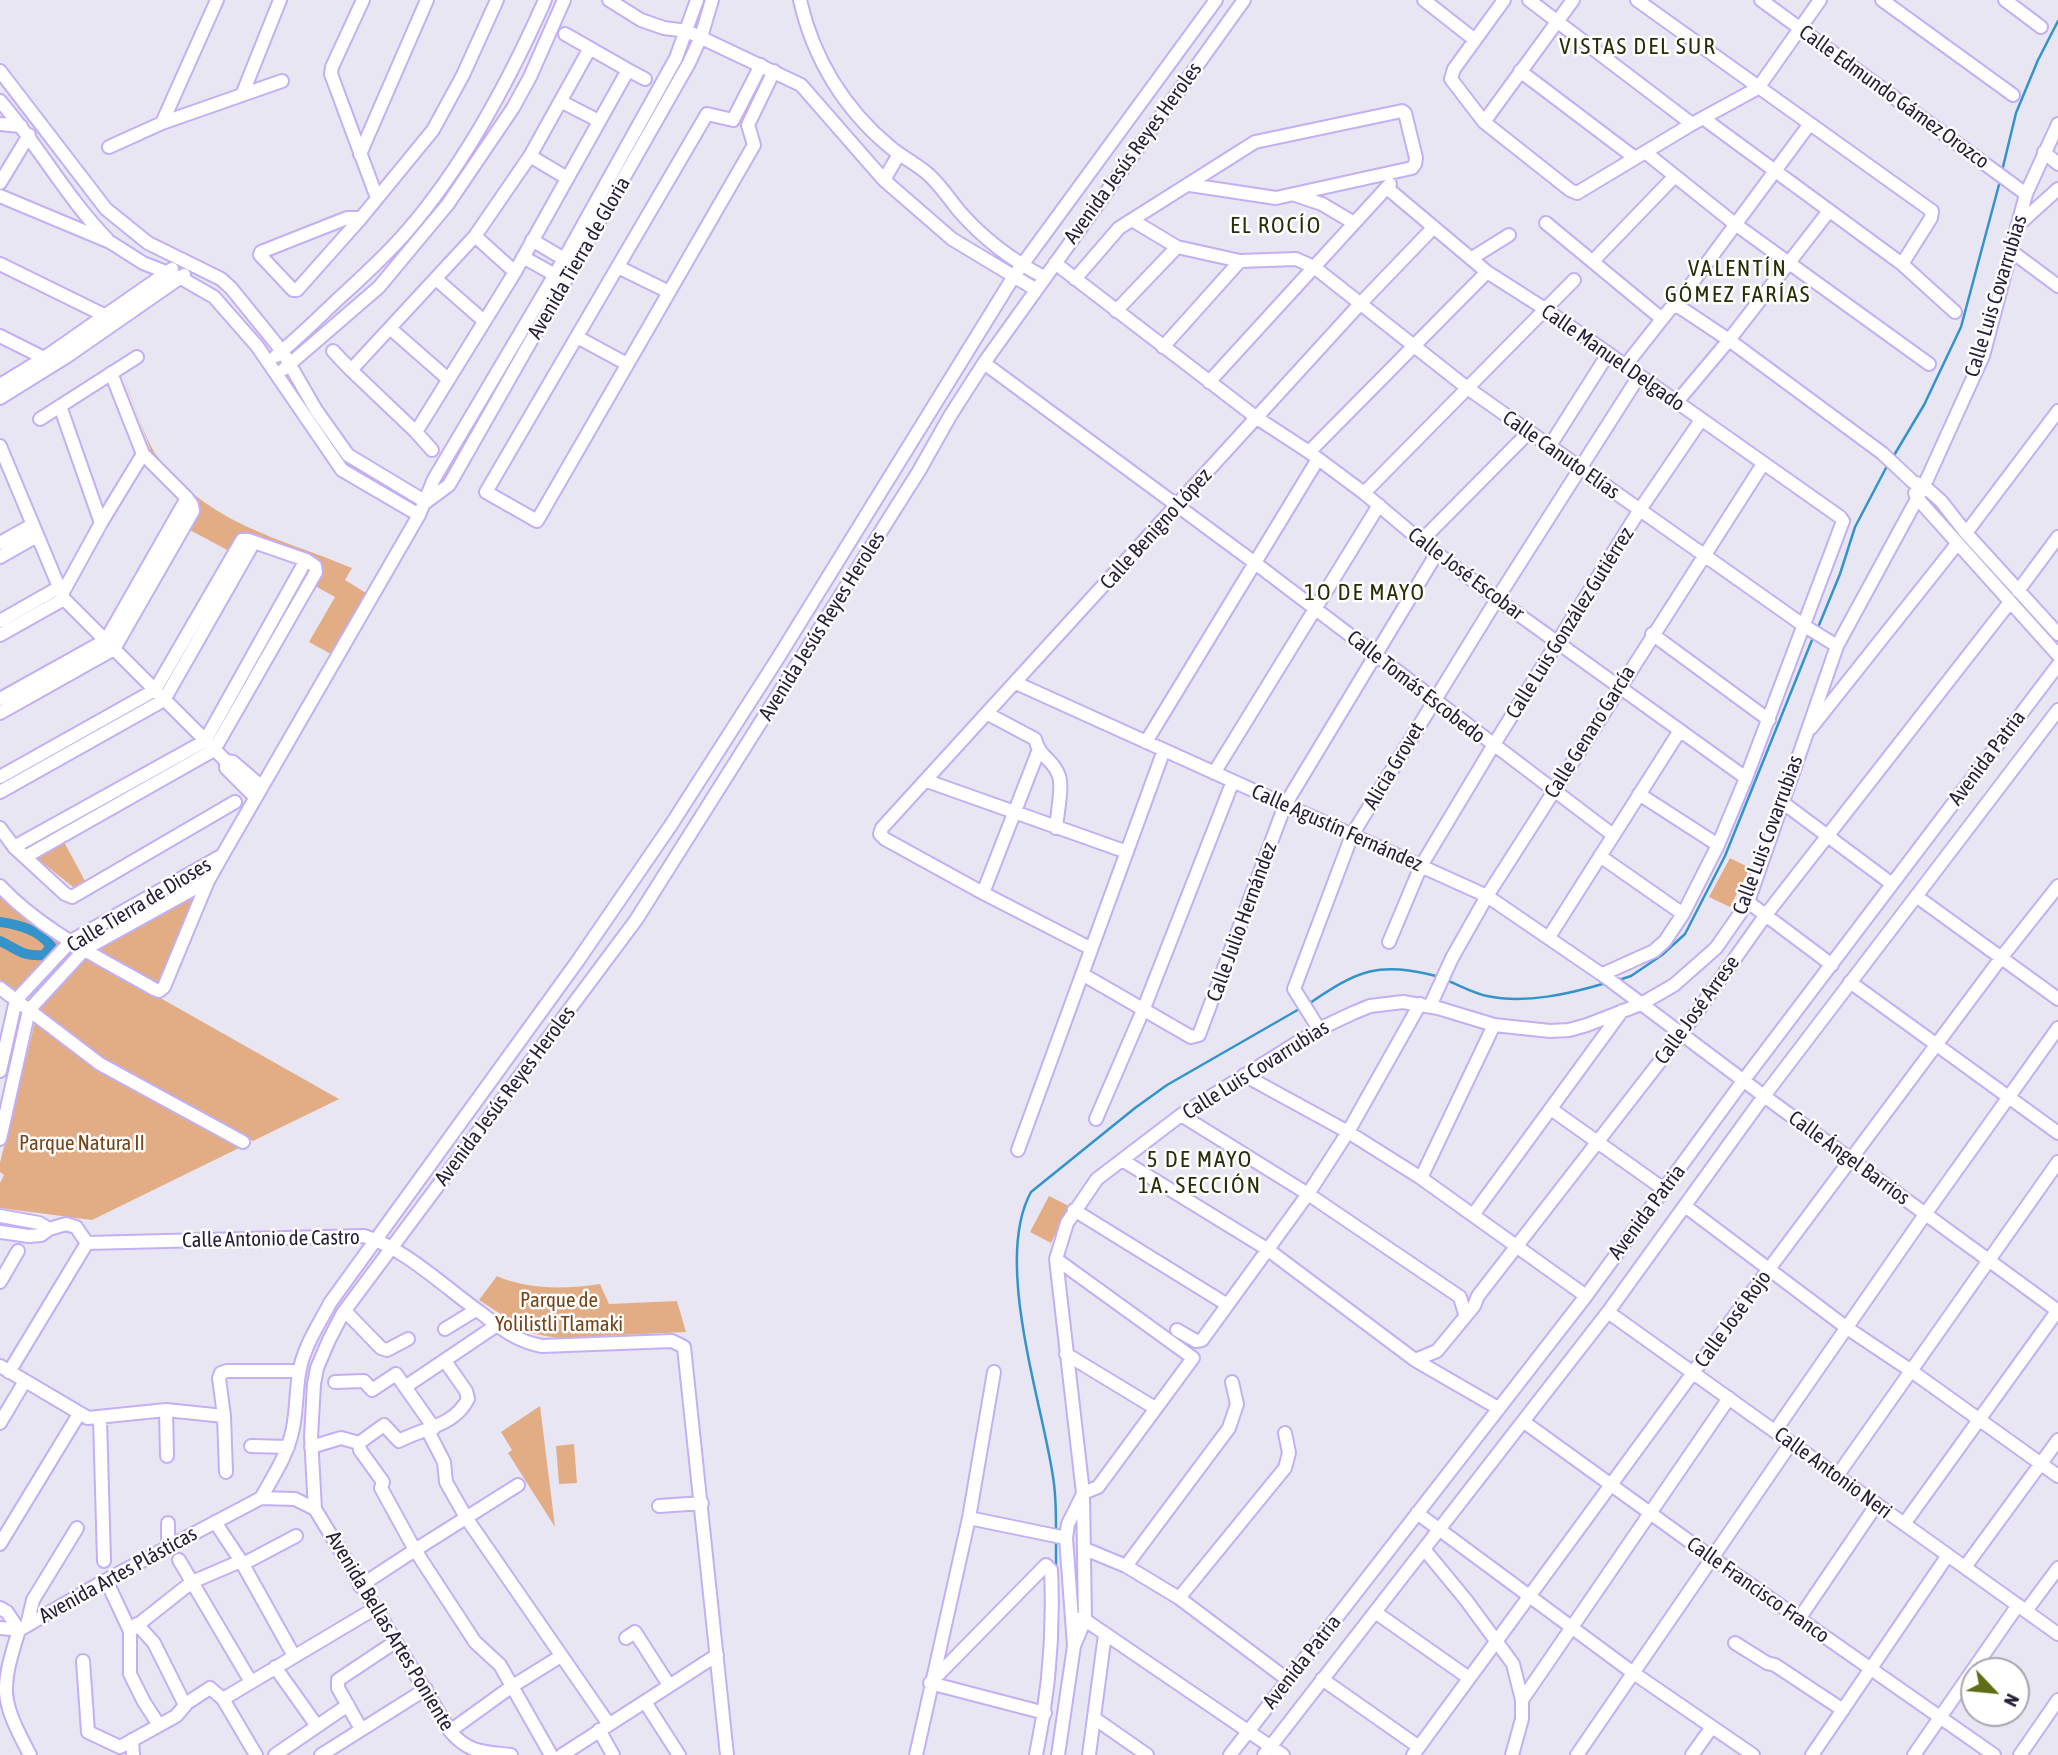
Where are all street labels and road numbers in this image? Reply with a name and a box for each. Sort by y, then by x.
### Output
street label: Calle Edmundo Gámez Orozco [1794,20,1994,174]
street label: Avenida Jesús Reyes Heroles [1059,57,1207,249]
street label: Avenida Tierra de Gloria [522,172,636,344]
street label: Calle Luis Covarrubias [1959,212,2033,380]
street label: Calle Manuel Delgado [1536,299,1690,417]
street label: Calle Canuto Elías [1498,405,1624,505]
street label: Calle Benigno López [1095,463,1217,595]
street label: Calle José Escobar [1403,522,1529,626]
street label: Calle Luis González Gutiérrez [1501,523,1639,723]
street label: Avenida Jesús Reyes Heroles [754,527,890,725]
street label: Calle Tomás Escobedo [1342,625,1490,749]
street label: Calle Genaro García [1539,661,1641,803]
street label: Avenida Patria [1943,706,2031,810]
street label: Alicia Grovet [1358,718,1430,814]
street label: Calle Luis Covarrubias [1727,752,1809,918]
street label: Calle Agustín Fernández [1248,779,1426,877]
street label: Calle Julio Hernández [1201,839,1283,1005]
street label: Calle Tierra de Dioses [62,852,216,958]
street label: Calle José Arrese [1649,951,1745,1069]
street label: Avenida Jesús Reyes Heroles [429,1001,581,1191]
street label: Calle Luis Covarrubias [1178,1015,1334,1125]
street label: Calle Ángel Barrios [1783,1106,1915,1210]
street label: Avenida Patria [1603,1160,1691,1264]
street label: Calle Antonio de Castro [182,1225,360,1253]
street label: Calle José Rojo [1689,1265,1777,1373]
street label: Calle Antonio Neri [1769,1422,1897,1524]
street label: Avenida Artes Plásticas [35,1521,201,1629]
street label: Avenida Bellas Artes Poniente [320,1527,460,1735]
street label: Calle Francisco Franco [1682,1531,1834,1649]
street label: Avenida Patria [1257,1610,1347,1714]

